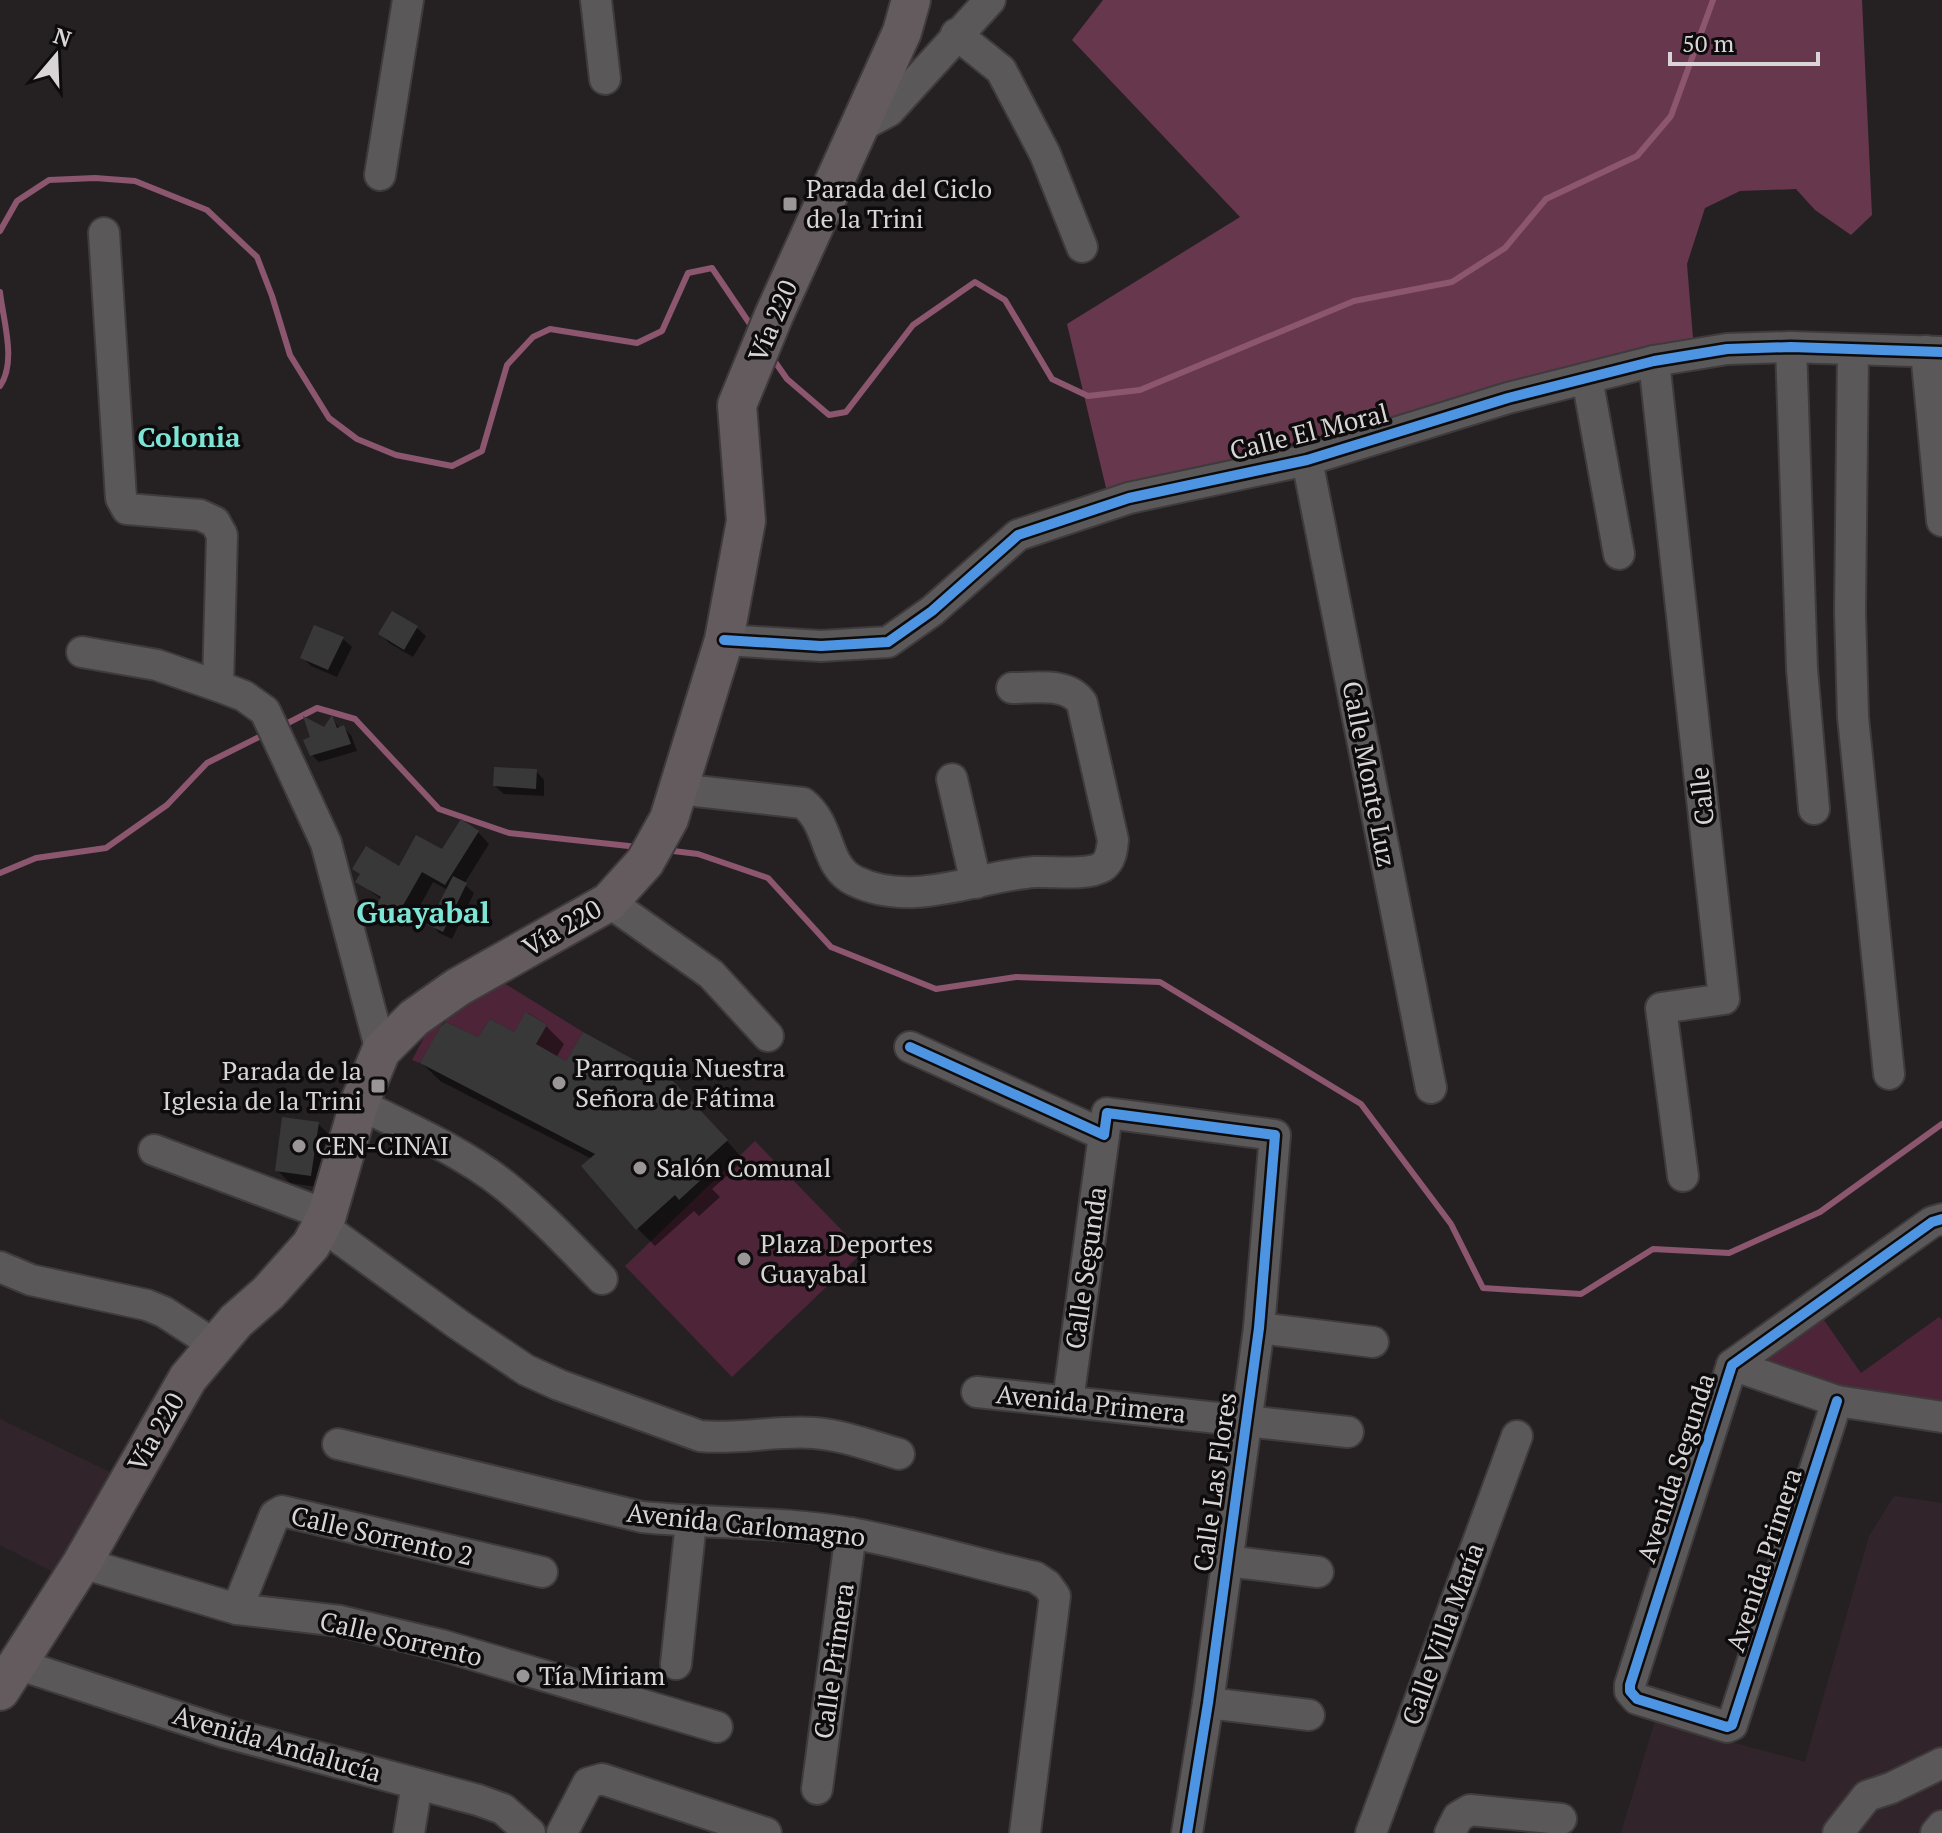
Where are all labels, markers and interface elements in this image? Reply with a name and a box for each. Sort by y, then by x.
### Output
north arrow [16,16,96,96]
scale bar [1670,16,1818,66]
text: N [50,20,76,53]
text: 50 m [1682,27,1734,59]
place label: Parada del Ciclo de la Trini [806,171,992,235]
marker: Parada del Ciclo de la Trini [781,195,799,213]
street label: Vía 220 [740,275,804,367]
street label: Calle El Moral [1226,395,1391,467]
district label: Colonia [137,418,241,455]
street label: Calle Monte Luz [1335,678,1405,869]
street label: Calle [1681,765,1721,827]
street label: Vía 220 [516,891,607,963]
district label: Guayabal [356,892,490,932]
place label: Parroquia Nuestra Señora de Fátima [575,1050,785,1114]
place label: Parada de la Iglesia de la Trini [162,1053,362,1117]
marker: Parroquia Nuestra Señora de Fátima [550,1074,568,1092]
marker: Parada de la Iglesia de la Trini [369,1077,387,1095]
place label: CEN-CINAI [315,1128,449,1162]
marker: CEN-CINAI [290,1137,308,1155]
place label: Salón Comunal [656,1150,831,1184]
marker: Salón Comunal [631,1159,649,1177]
street label: Calle Segunda [1057,1185,1113,1351]
place label: Plaza Deportes Guayabal [760,1226,933,1290]
marker: Plaza Deportes Guayabal [735,1250,753,1268]
street label: Avenida Segunda [1628,1369,1722,1567]
street label: Avenida Primera [994,1376,1188,1430]
street label: Vía 220 [119,1386,191,1477]
street label: Calle Las Flores [1185,1390,1243,1574]
street label: Avenida Primera [1717,1464,1809,1656]
street label: Avenida Carlomagno [625,1495,867,1553]
street label: Calle Sorrento 2 [288,1498,477,1573]
street label: Calle Villa María [1393,1538,1491,1729]
street label: Calle Primera [805,1581,861,1741]
street label: Calle Sorrento [317,1603,486,1673]
place label: Tía Miriam [539,1658,665,1692]
marker: Tía Miriam [514,1667,532,1685]
street label: Avenida Andalucía [169,1697,385,1789]

